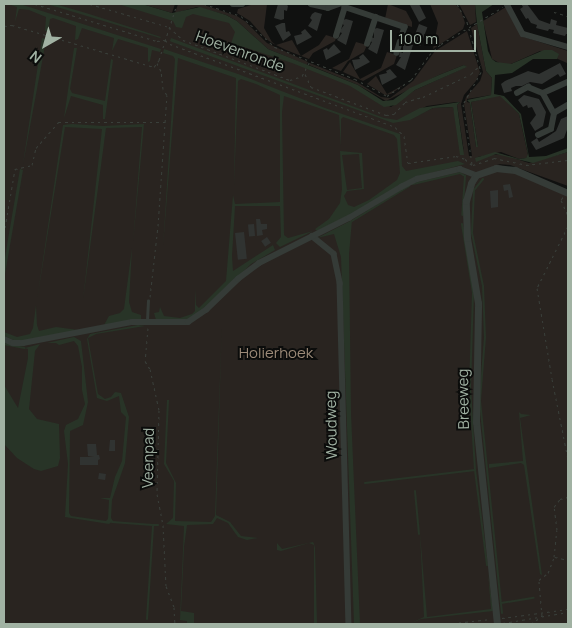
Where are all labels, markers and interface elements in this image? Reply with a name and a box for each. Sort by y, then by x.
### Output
north arrow [20,20,70,70]
scale bar [392,20,478,52]
street label: Hoevenronde [193,27,287,75]
text: 100 m [398,28,438,49]
text: N [26,47,45,68]
park label: Holierhoek [239,344,313,362]
street label: Breeweg [453,369,473,429]
street label: Woudweg [321,391,341,459]
street label: Veenpad [138,428,158,488]

